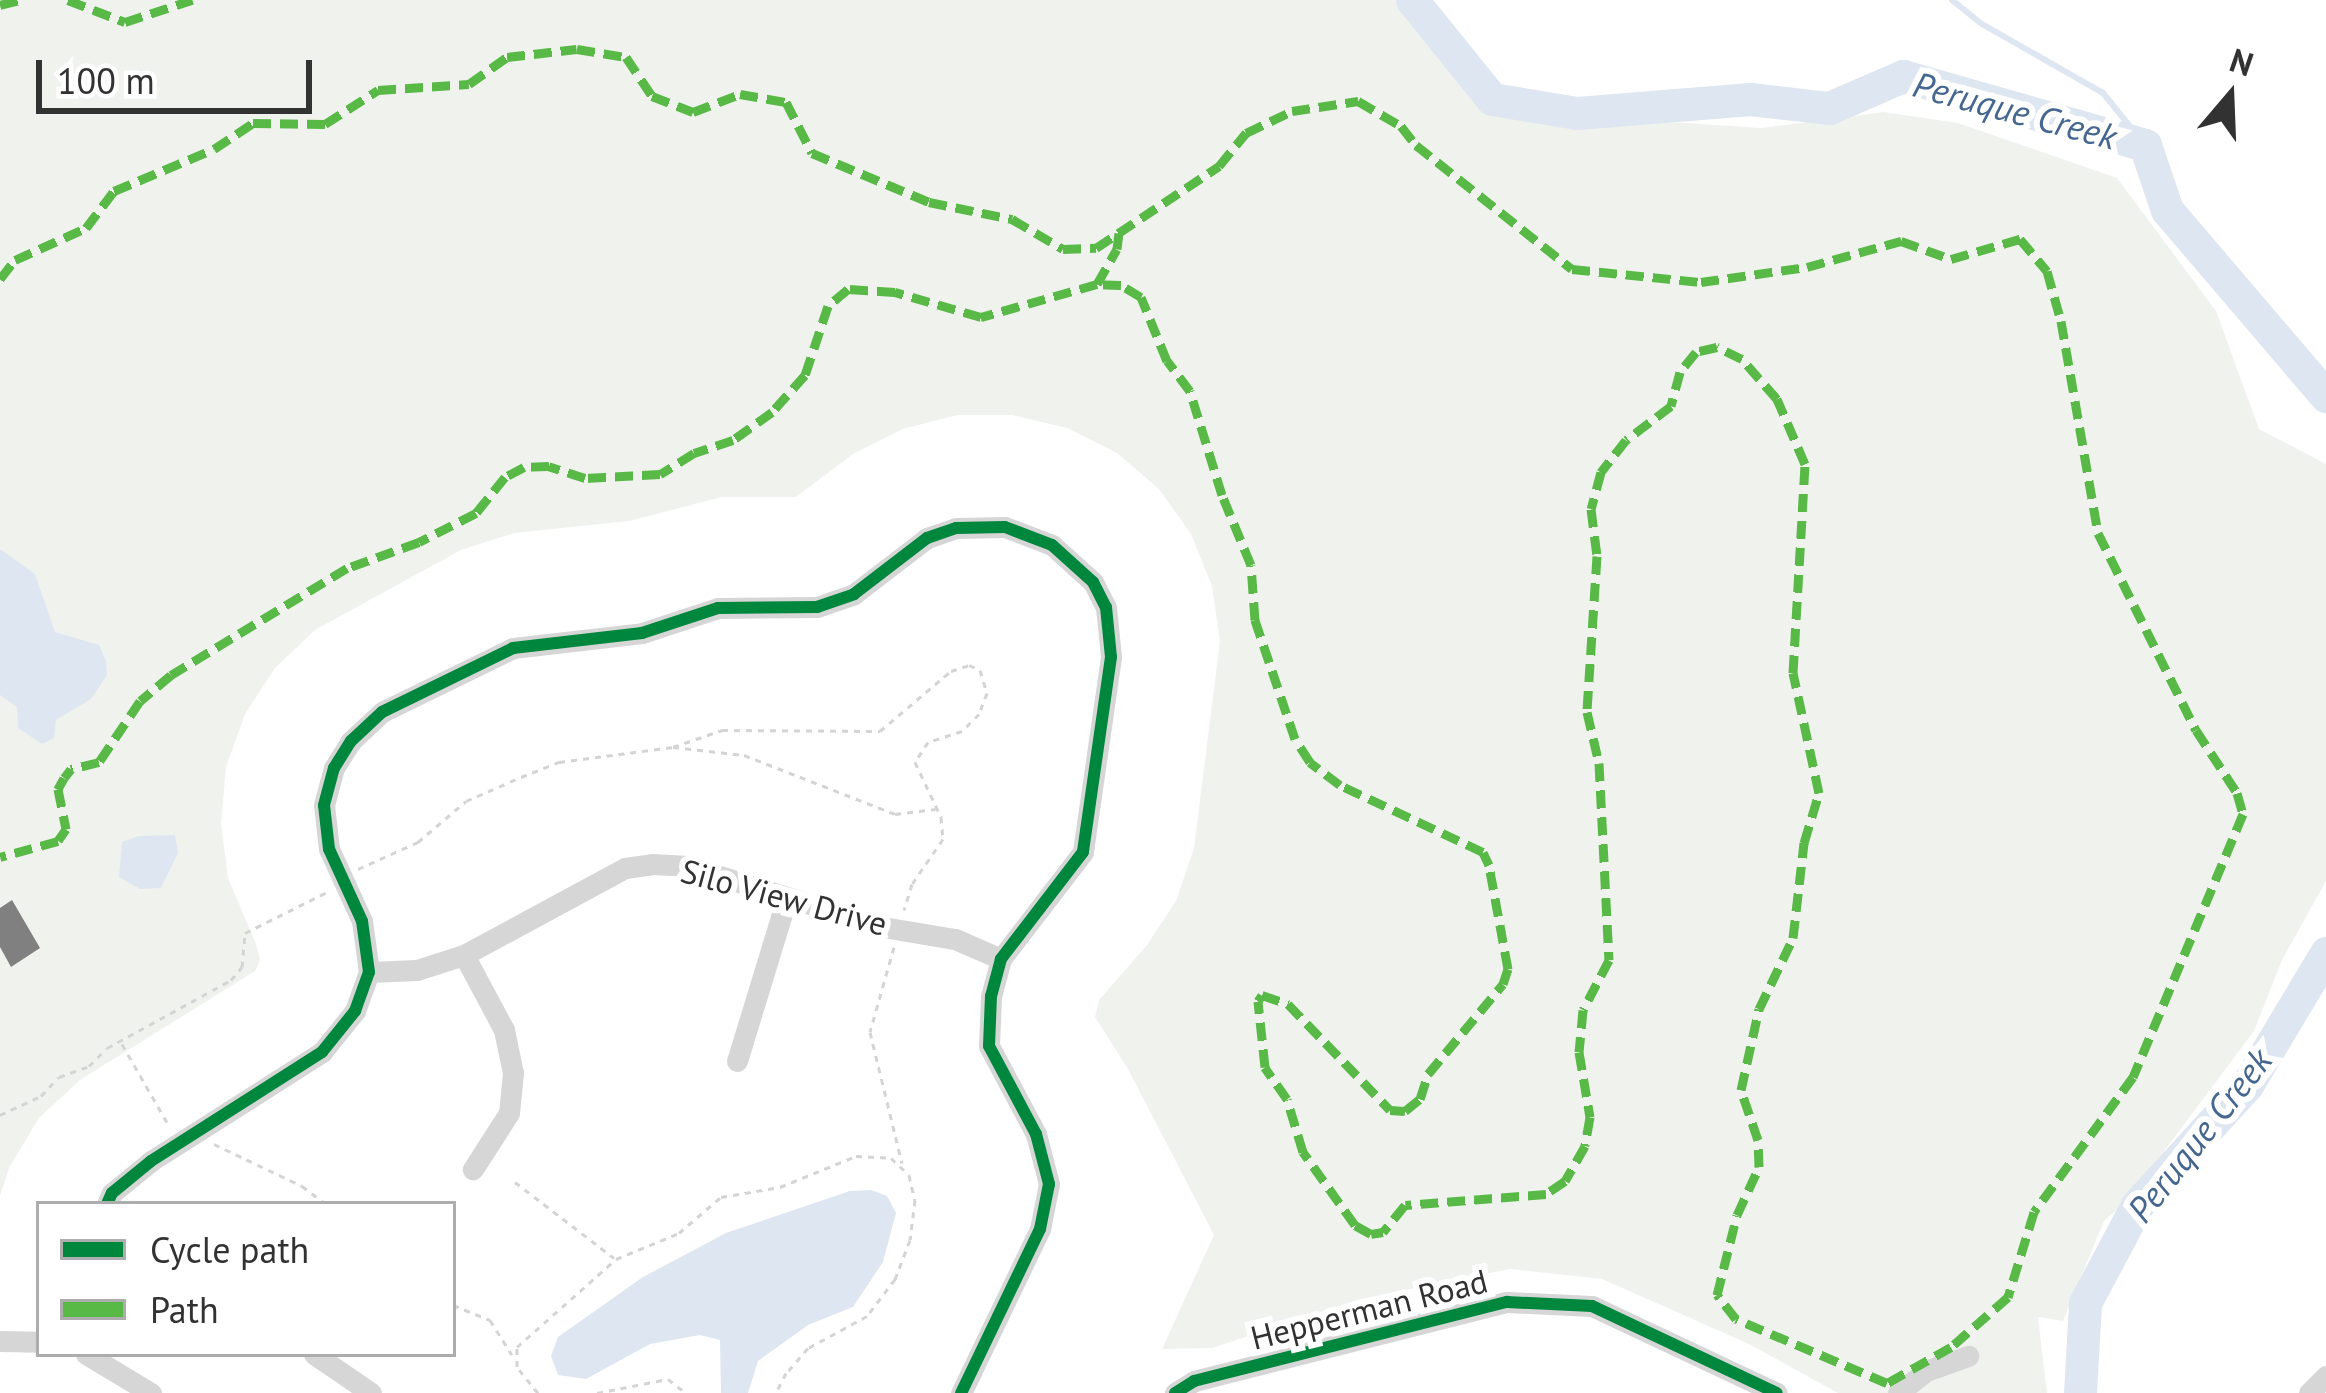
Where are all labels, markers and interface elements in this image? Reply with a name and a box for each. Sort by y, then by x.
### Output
scale bar [42,36,318,110]
north arrow [2170,36,2290,156]
text: N [2225,38,2259,85]
text: 100 m [57,57,155,104]
water label: Peruque Creek [1909,62,2121,158]
street label: Silo View Drive [676,850,892,944]
water label: Peruque Creek [2118,1040,2280,1230]
legend [36,1201,456,1357]
text: Cycle path [150,1226,309,1273]
street label: Hepperman Road [1247,1260,1491,1358]
text: Path [150,1286,219,1333]

